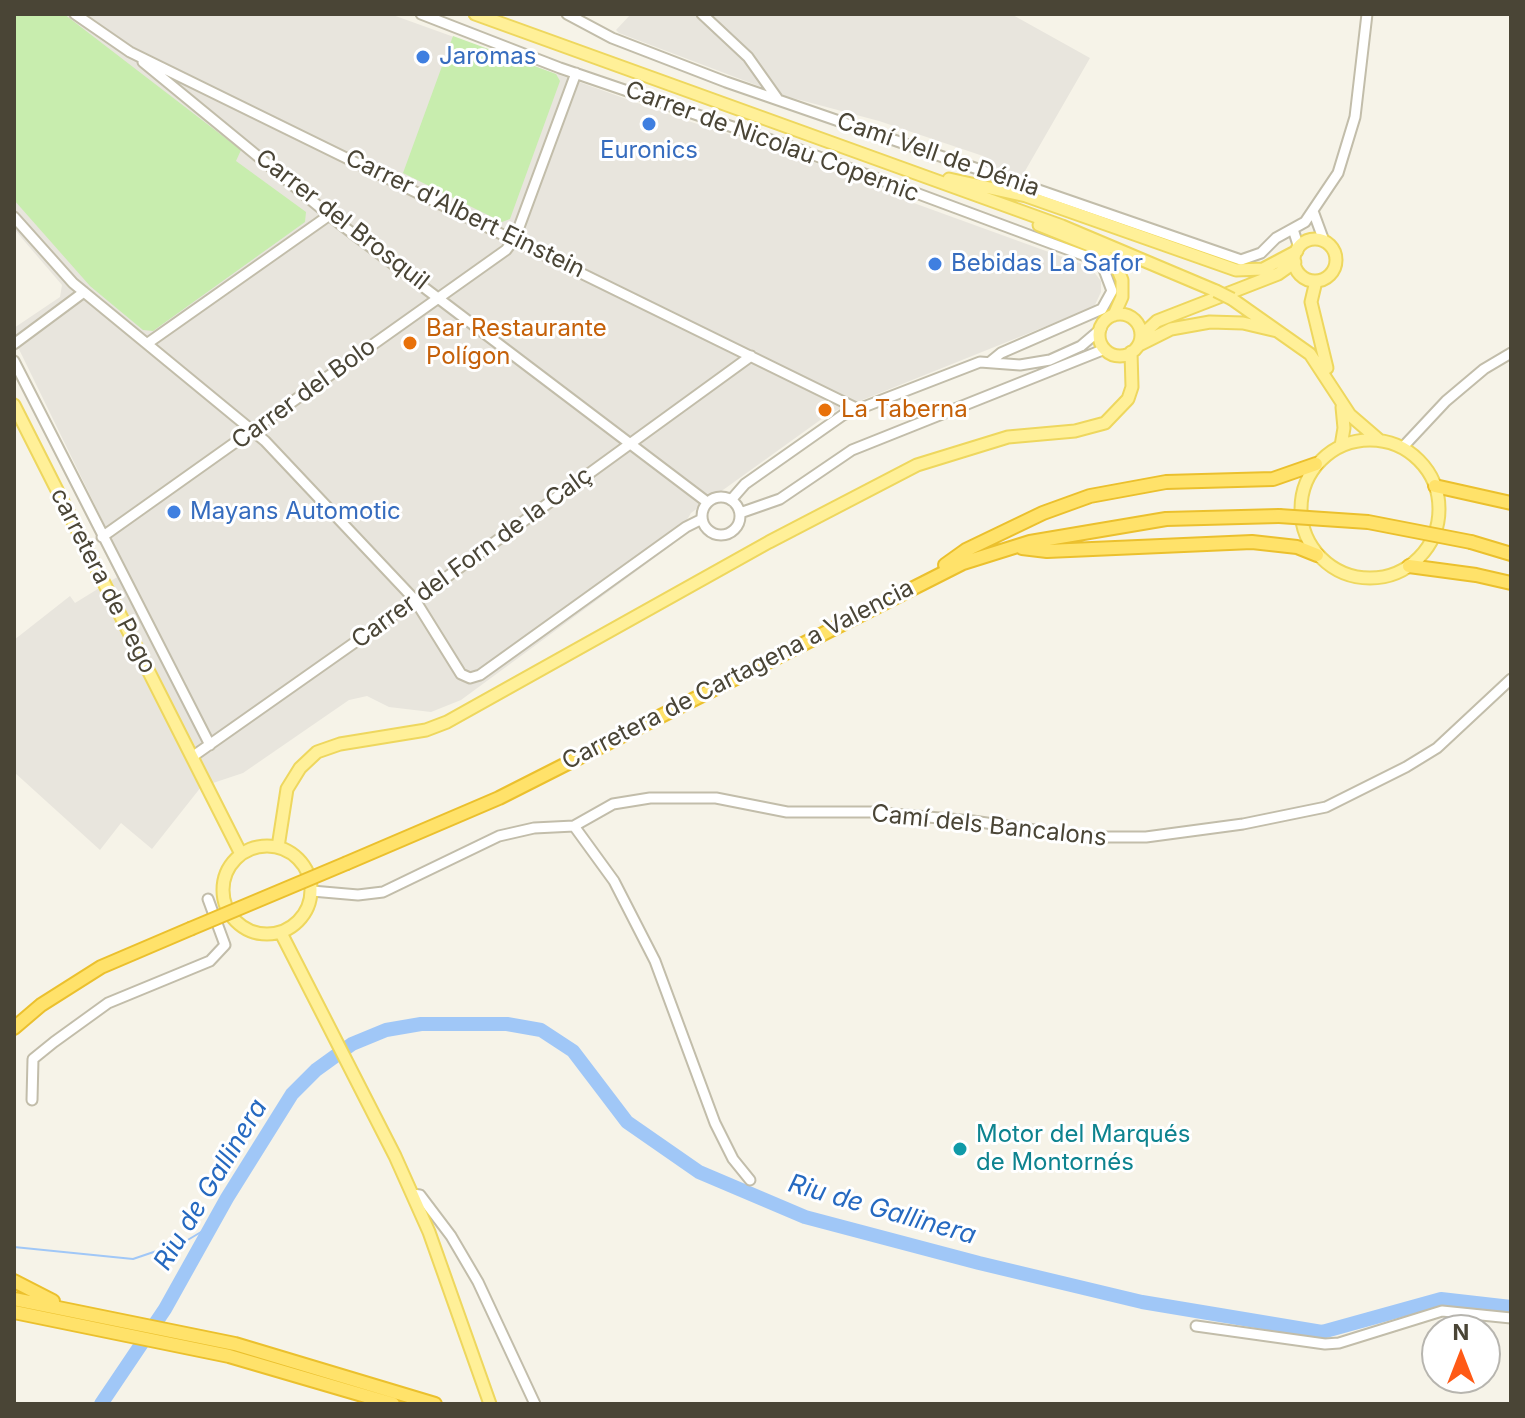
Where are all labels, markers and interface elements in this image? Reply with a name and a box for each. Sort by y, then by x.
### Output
place label: Jaromas [439,43,536,71]
marker: Jaromas [414,48,432,66]
street label: Carrer de Nicolau Copernic [621,75,923,209]
street label: Camí Vell de Dénia [833,107,1043,203]
marker: Euronics [640,115,658,133]
place label: Euronics [600,137,698,165]
street label: Carrer del Brosquil [250,143,434,297]
street label: Carrer d'Albert Einstein [341,144,589,284]
place label: Bebidas La Safor [951,250,1143,278]
marker: Bebidas La Safor [926,255,944,273]
place label: Bar Restaurante Polígon [426,315,607,371]
street label: Carrer del Bolo [227,332,381,456]
marker: Bar Restaurante Polígon [401,334,419,352]
place label: La Taberna [841,396,968,424]
marker: La Taberna [816,401,834,419]
street label: Carrer del Forn de la Calç [346,461,598,655]
street label: carretera de Pego [44,484,162,678]
place label: Mayans Automotic [190,498,401,526]
marker: Mayans Automotic [165,503,183,521]
street label: Carretera de Cartagena a Valencia [558,574,918,776]
street label: Camí dels Bancalons [870,799,1108,853]
water label: Riu de Gallinera [148,1094,274,1276]
place label: Motor del Marqués de Montornés [976,1121,1190,1177]
marker: Motor del Marqués de Montornés [951,1140,969,1158]
water label: Riu de Gallinera [785,1168,979,1252]
north arrow [1421,1314,1501,1394]
text: N [1453,1319,1469,1345]

